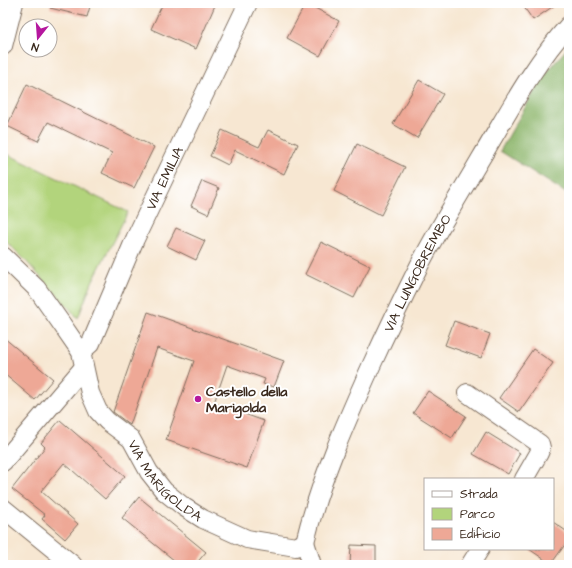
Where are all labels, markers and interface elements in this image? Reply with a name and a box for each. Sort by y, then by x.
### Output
north arrow [18,18,58,58]
text: N [30,39,41,55]
street label: VIA EMILIA [141,143,189,214]
street label: VIA LUNGOBREMBO [379,211,457,336]
place label: Castello della Marigolda [206,382,288,419]
marker: Castello della Marigolda [193,394,203,404]
street label: VIA MARIGOLDA [122,437,206,527]
legend [424,478,554,550]
text: Strada [460,486,498,503]
text: Parco [460,506,495,523]
text: Edificio [460,526,500,543]

